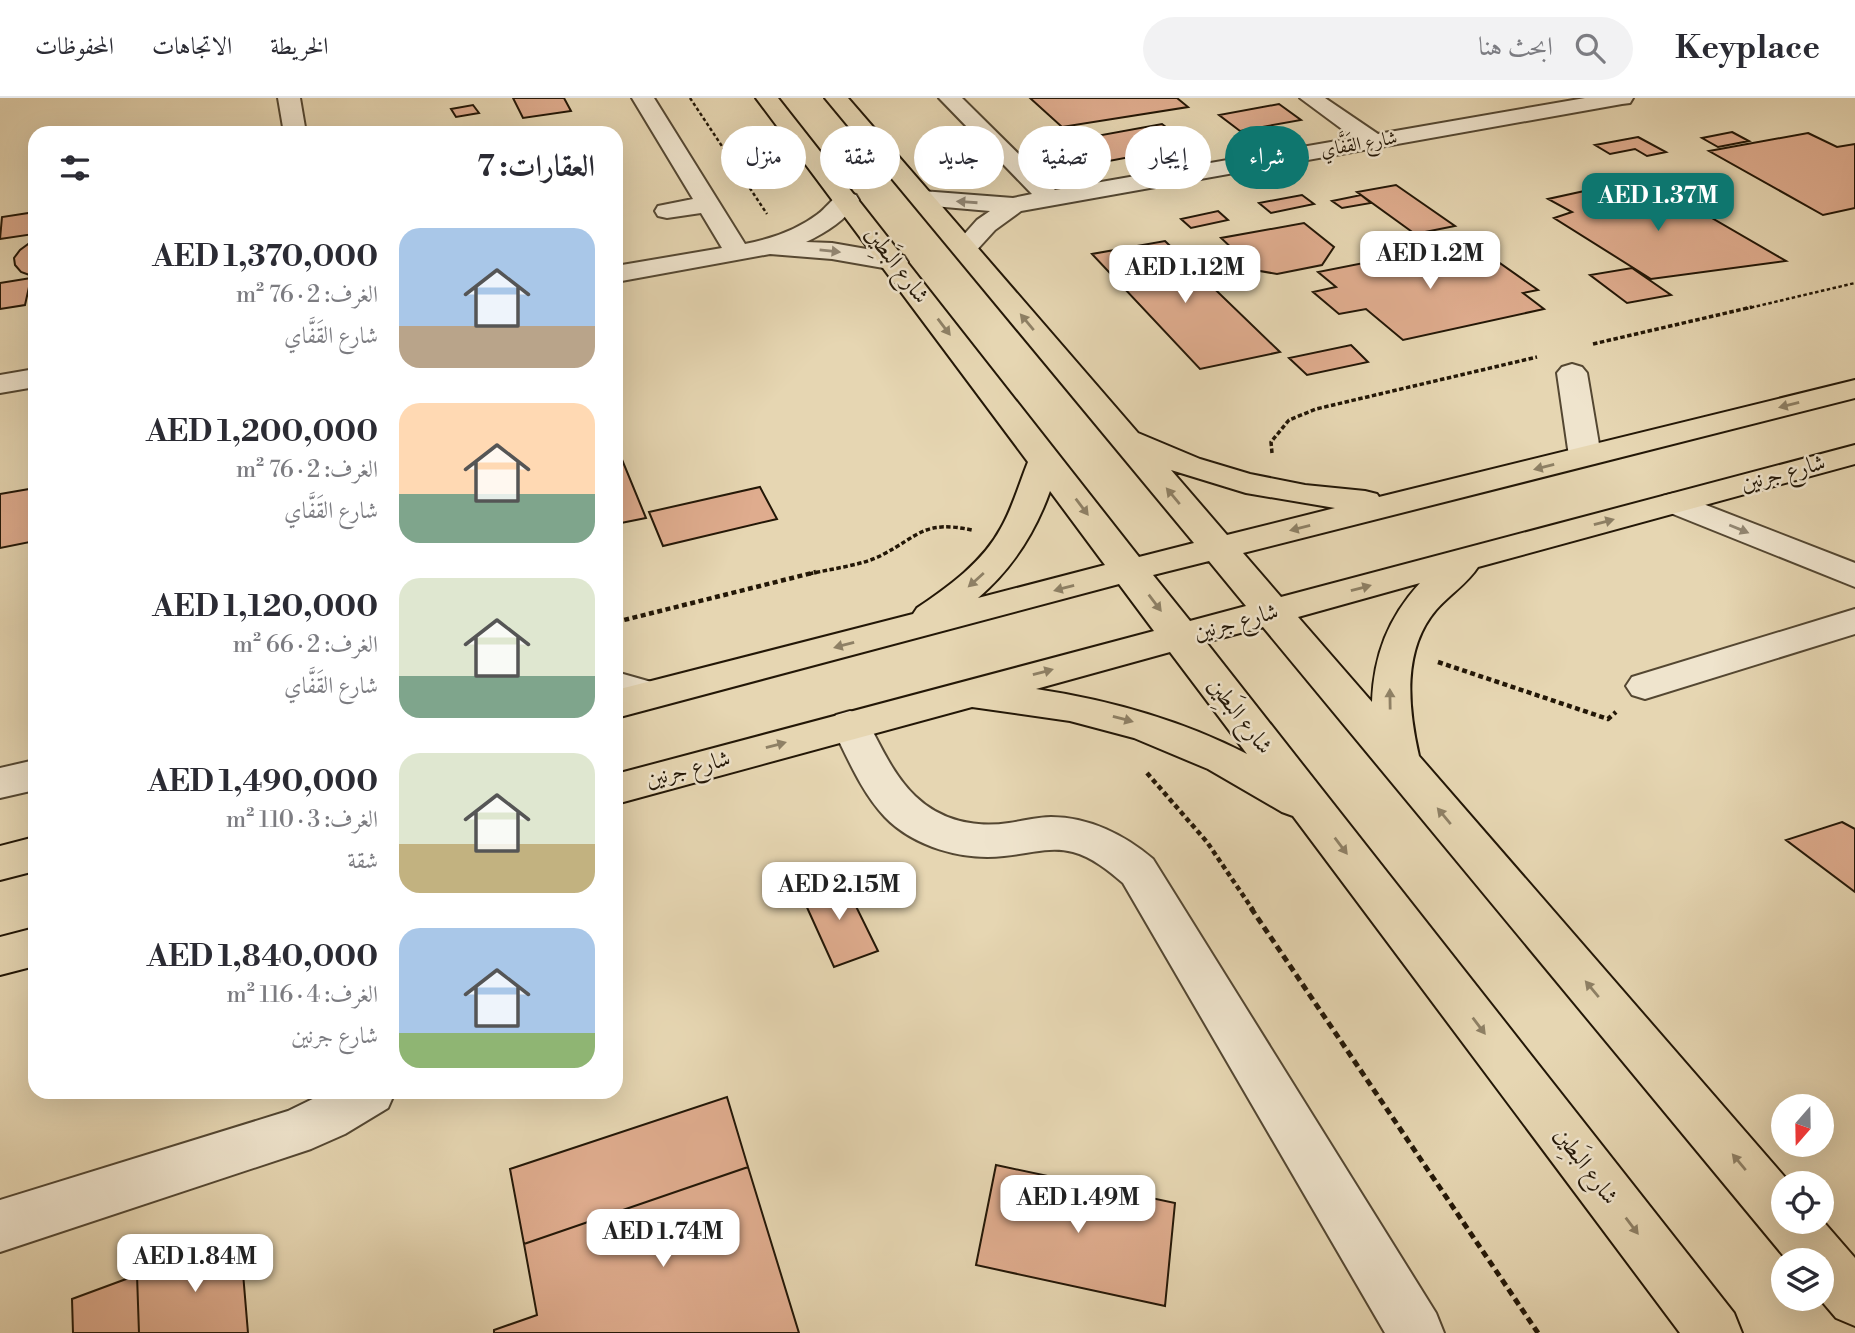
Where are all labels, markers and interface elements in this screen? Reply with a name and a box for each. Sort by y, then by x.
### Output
search box [1143,17,1633,80]
text: Keyplace [1675,28,1820,69]
icon: search [1571,29,1609,67]
text: ابحث هنا [1478,31,1553,63]
text: المحفوظات [35,32,114,62]
text: الاتجاهات [152,32,232,62]
text: الخريطة [270,32,329,62]
street label: شارع القَفَّاي [1318,121,1400,166]
chip: منزل [721,126,806,189]
chip: شقة [820,126,900,189]
chip: جديد [914,126,1004,189]
chip: تصفية [1018,126,1111,189]
chip: إيجار [1125,126,1211,189]
chip: شراء [1225,126,1309,189]
text: العقارات: 7 [477,148,595,186]
icon: filters [56,149,94,187]
pin: AED 1.37M [1578,174,1738,233]
text: AED 1.37M [1598,182,1718,210]
one-way arrow [956,197,978,208]
street label: شارع البَطِين [855,219,937,312]
pin: AED 1.2M [1358,232,1502,291]
text: AED 1,370,000 [152,238,378,276]
text: AED 1.2M [1376,240,1484,268]
one-way arrow [819,246,841,257]
pin: AED 1.12M [1105,246,1265,305]
text: AED 1.12M [1125,254,1245,282]
icon: home [455,256,539,340]
text: الغرف: 2 · 76 m² [236,281,378,309]
one-way arrow [1020,313,1035,330]
one-way arrow [936,317,951,335]
text: شارع القَفَّاي [284,322,378,350]
one-way arrow [1778,400,1800,411]
text: AED 1,200,000 [146,413,378,451]
icon: home [455,431,539,515]
street label: شارع جرنين [1737,448,1830,503]
text: الغرف: 2 · 76 m² [236,456,378,484]
one-way arrow [1533,462,1555,473]
one-way arrow [1166,488,1181,505]
text: شارع القَفَّاي [284,497,378,525]
one-way arrow [1075,498,1089,516]
one-way arrow [1594,516,1616,527]
one-way arrow [1289,523,1311,534]
one-way arrow [1728,523,1749,534]
one-way arrow [968,571,985,587]
one-way arrow [1053,583,1075,594]
one-way arrow [1351,583,1372,593]
text: AED 1,120,000 [152,588,378,626]
one-way arrow [1147,594,1161,612]
street label: شارع جرنين [1190,597,1283,652]
icon: home [455,606,539,690]
text: الغرف: 2 · 66 m² [233,631,378,659]
one-way arrow [833,640,855,651]
one-way arrow [1033,667,1054,677]
street label: شارع البَطِين [1197,670,1281,763]
text: شارع القَفَّاي [284,672,378,700]
one-way arrow [1385,688,1396,710]
one-way arrow [1113,715,1134,725]
one-way arrow [766,739,788,750]
street label: شارع جرنين [642,744,735,799]
text: AED 1,490,000 [147,763,378,801]
icon: home [455,781,539,865]
text: الغرف: 3 · 110 m² [226,806,378,834]
one-way arrow [1437,807,1452,824]
one-way arrow [1333,837,1347,855]
text: شقة [348,847,378,875]
pin: AED 2.15M [759,862,919,922]
text: AED 2.15M [778,871,900,899]
text: AED 1,840,000 [147,938,378,976]
icon: home [455,956,539,1040]
one-way arrow [1584,980,1600,998]
text: الغرف: 4 · 116 m² [227,981,378,1009]
one-way arrow [1472,1017,1487,1035]
text: شارع جرنين [291,1022,378,1050]
north arrow [1771,1094,1834,1157]
map controls [1771,1094,1834,1311]
street label: شارع البَطِين [1544,1120,1626,1213]
one-way arrow [1732,1154,1747,1171]
button: locate [1771,1171,1834,1234]
pin: AED 1.49M [998,1176,1158,1235]
text: AED 1.49M [1016,1184,1140,1212]
pin: AED 1.74M [583,1210,743,1269]
one-way arrow [1625,1217,1640,1235]
text: AED 1.74M [603,1218,723,1246]
pin: AED 1.84M [115,1234,275,1294]
text: AED 1.84M [133,1243,257,1271]
button: layers [1771,1248,1834,1311]

